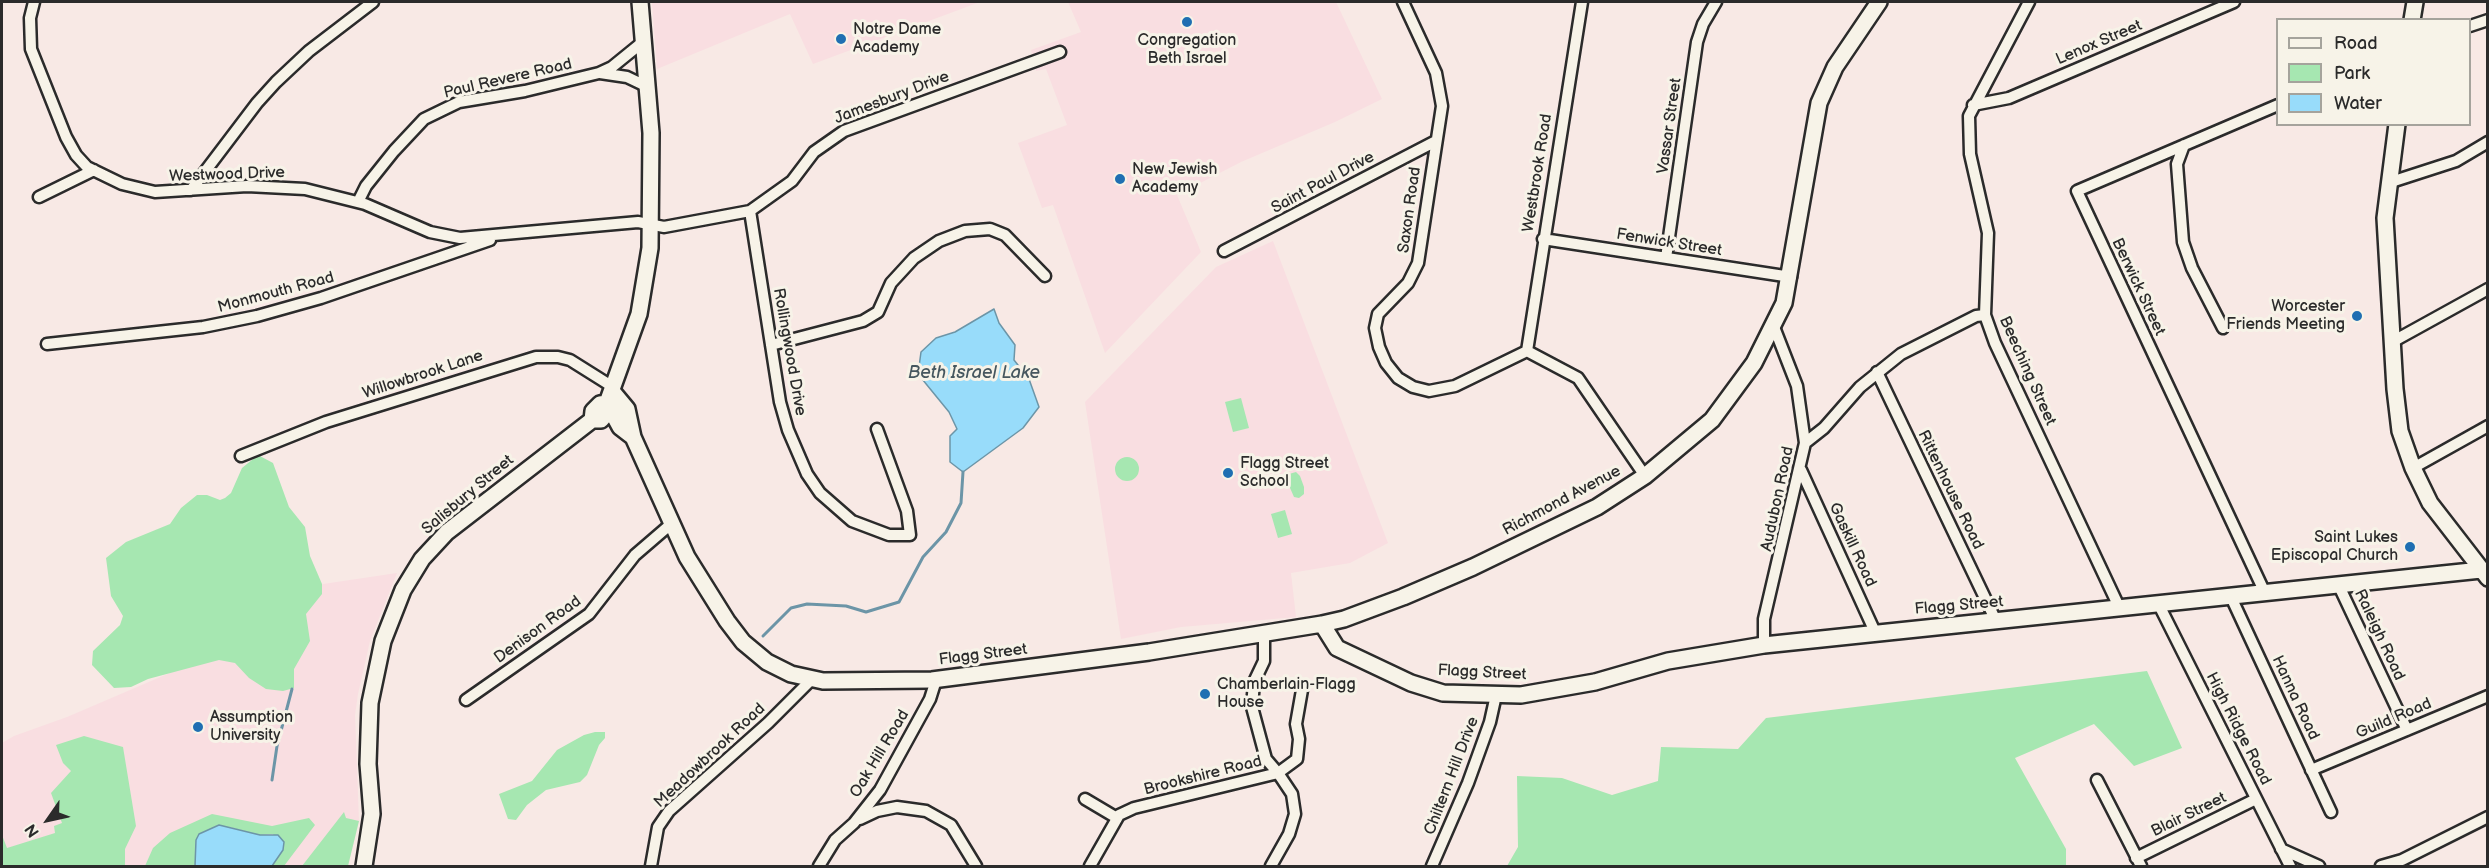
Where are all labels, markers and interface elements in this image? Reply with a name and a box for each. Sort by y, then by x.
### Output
marker: Congregation Beth Israel [1180,15,1194,29]
street label: Lenox Street [2053,16,2145,70]
legend [2276,18,2471,126]
place label: Notre Dame Academy [853,20,941,58]
place label: Congregation Beth Israel [1138,31,1236,69]
marker: Notre Dame Academy [834,32,848,46]
text: Road [2334,33,2378,54]
street label: Paul Revere Road [442,55,574,103]
text: Park [2334,63,2370,84]
street label: Jamesbury Drive [832,67,952,129]
street label: Vassar Street [1654,77,1686,175]
text: Water [2334,93,2382,114]
street label: Westbrook Road [1519,112,1557,234]
street label: Saint Paul Drive [1268,148,1378,218]
place label: New Jewish Academy [1132,160,1217,198]
street label: Westwood Drive [169,163,285,187]
street label: Saxon Road [1394,166,1426,254]
marker: New Jewish Academy [1113,172,1127,186]
street label: Fenwick Street [1615,225,1723,261]
street label: Berwick Street [2107,235,2169,339]
street label: Monmouth Road [216,268,336,318]
street label: Rollingwood Drive [768,287,810,417]
place label: Worcester Friends Meeting [2226,297,2345,335]
marker: Worcester Friends Meeting [2350,309,2364,323]
street label: Beeching Street [1994,313,2060,429]
street label: Willowbrook Lane [360,346,486,404]
water label: Beth Israel Lake [908,362,1040,384]
street label: Rittenhouse Road [1913,427,1987,553]
street label: Audubon Road [1758,445,1798,553]
street label: Salisbury Street [418,451,518,539]
place label: Flagg Street School [1240,454,1329,492]
street label: Richmond Avenue [1500,462,1624,540]
marker: Flagg Street School [1221,466,1235,480]
street label: Gaskill Road [1824,500,1880,590]
place label: Saint Lukes Episcopal Church [2271,528,2398,566]
marker: Saint Lukes Episcopal Church [2403,540,2417,554]
street label: Raleigh Road [2350,586,2408,684]
street label: Denison Road [491,592,585,668]
street label: Flagg Street [1914,593,2004,619]
street label: Flagg Street [938,640,1028,670]
street label: Hanna Road [2267,653,2323,743]
street label: Flagg Street [1437,661,1527,685]
street label: High Ridge Road [2201,669,2275,789]
place label: Chamberlain-Flagg House [1217,675,1356,713]
marker: Chamberlain-Flagg House [1198,687,1212,701]
street label: Guild Road [2353,694,2435,744]
street label: Meadowbrook Road [651,700,769,812]
street label: Oak Hill Road [846,707,914,801]
place label: Assumption University [210,708,293,746]
street label: Chiltern Hill Drive [1421,714,1483,838]
marker: Assumption University [191,720,205,734]
street label: Brookshire Road [1142,752,1264,800]
street label: Blair Street [2148,789,2230,841]
north arrow [18,790,78,850]
text: N [21,820,44,841]

